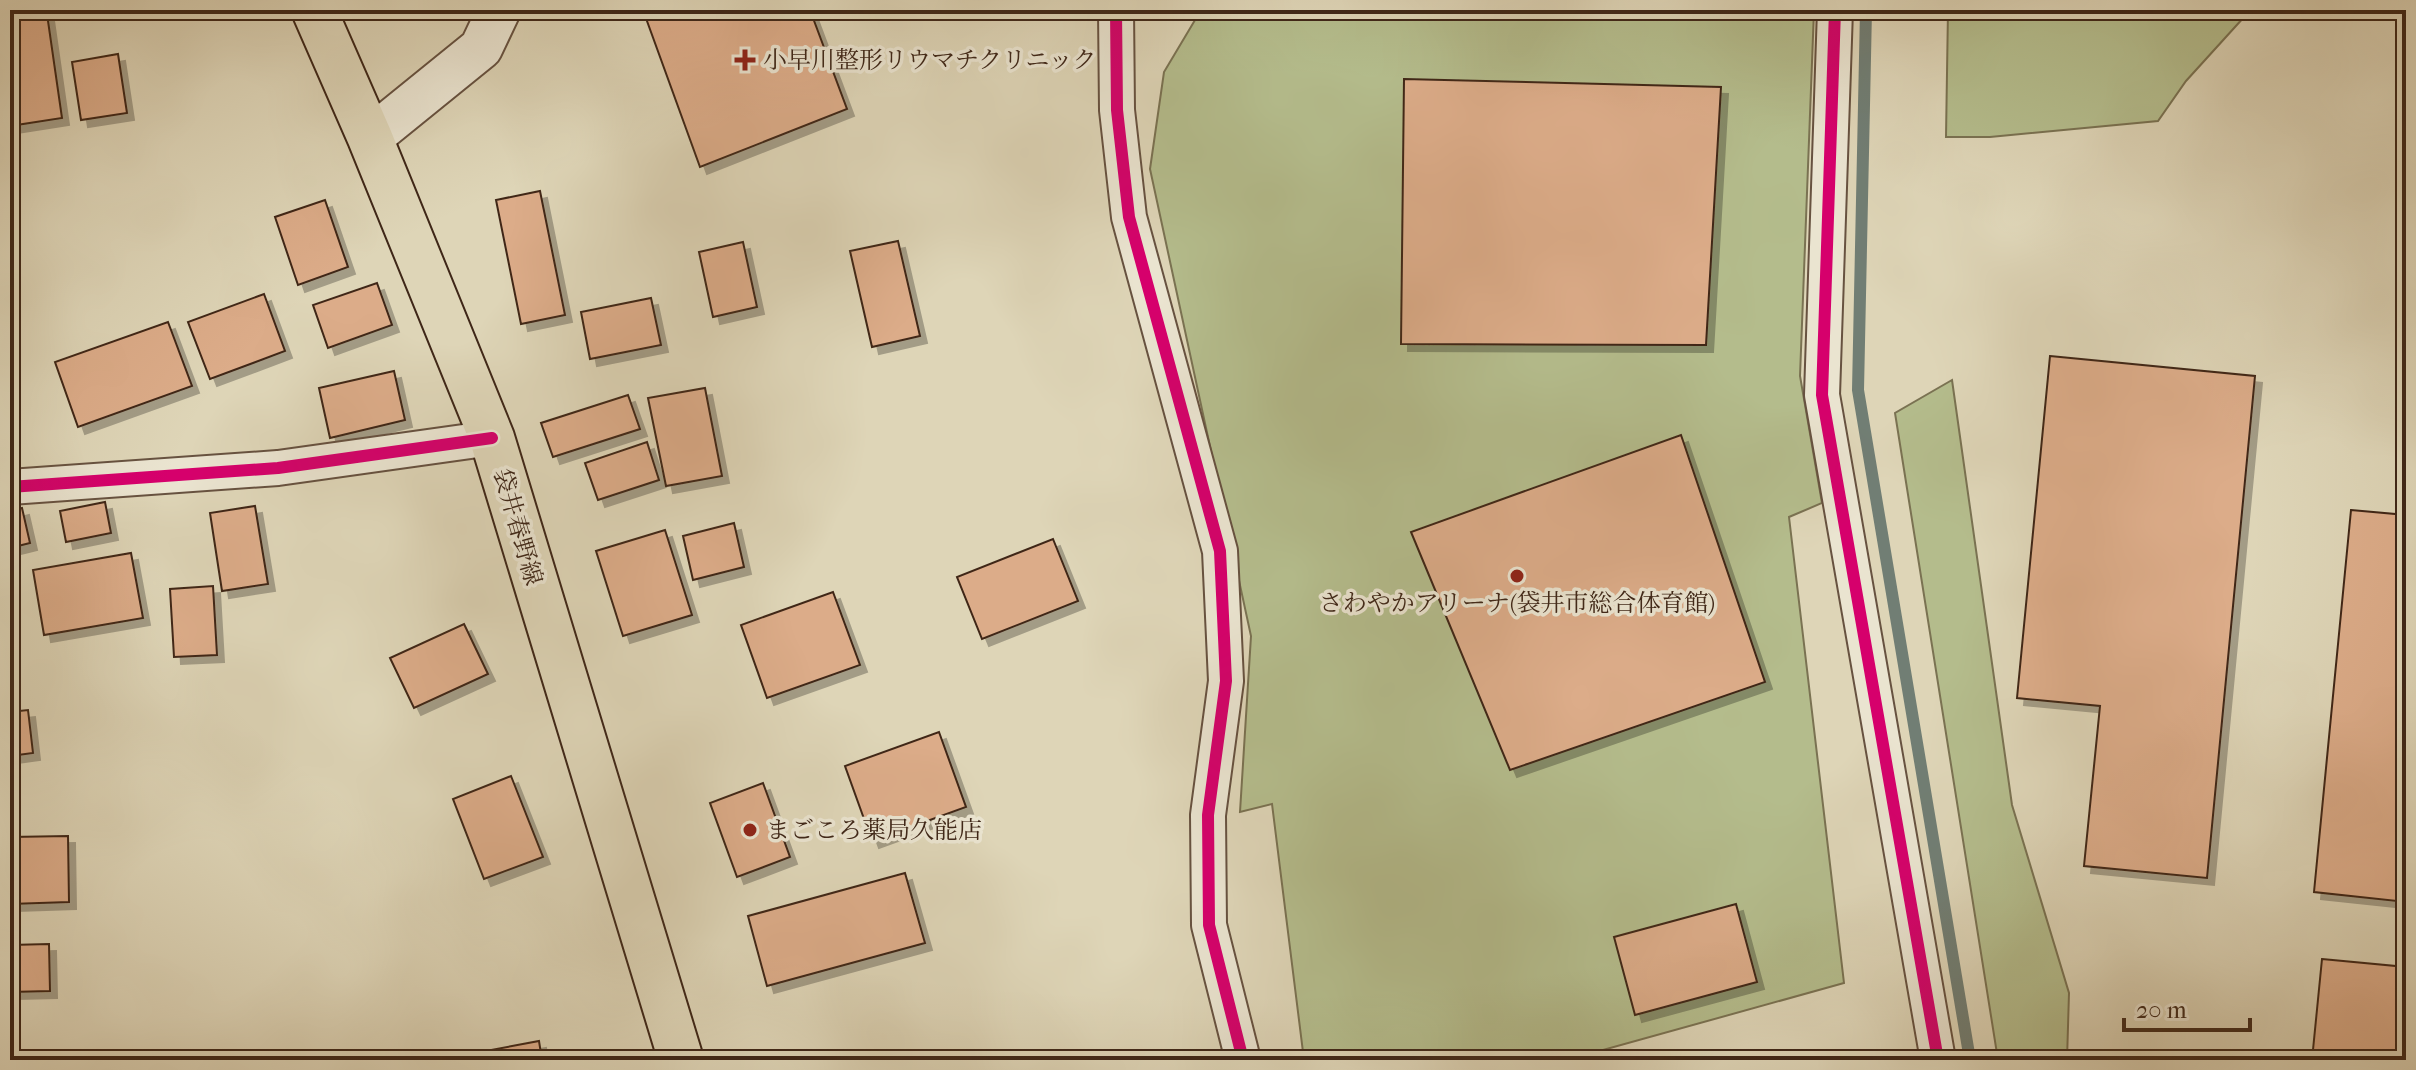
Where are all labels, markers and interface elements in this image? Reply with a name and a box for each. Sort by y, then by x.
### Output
place label: 小早川整形リウマチクリニック [763,46,1097,74]
marker: 小早川整形リウマチクリニック [734,49,756,71]
street label: 袋井春野線 [488,465,548,589]
marker: さわやかアリーナ(袋井市総合体育館) [1508,567,1526,585]
place label: さわやかアリーナ(袋井市総合体育館) [1319,589,1715,617]
place label: まごころ薬局久能店 [766,816,982,844]
marker: まごころ薬局久能店 [741,821,759,839]
scale bar [2124,982,2250,1032]
text: 20 m [2136,996,2187,1024]

